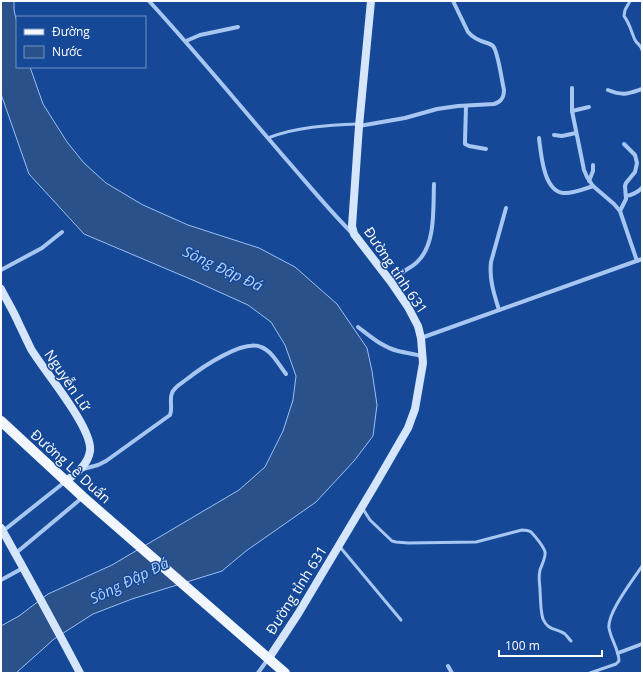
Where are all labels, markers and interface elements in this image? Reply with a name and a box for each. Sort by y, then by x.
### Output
legend [16,16,146,68]
text: Đường [52,23,90,40]
text: Nước [52,43,82,60]
street label: Đường tỉnh 631 [360,223,432,317]
water label: Sông Đập Đá [180,241,267,295]
street label: Nguyễn Lữ [40,345,96,415]
street label: Đường Lê Duẩn [27,425,115,507]
street label: Đường tỉnh 631 [261,542,331,638]
water label: Sông Đập Đá [86,552,172,608]
scale bar [499,632,602,658]
text: 100 m [505,637,540,654]

